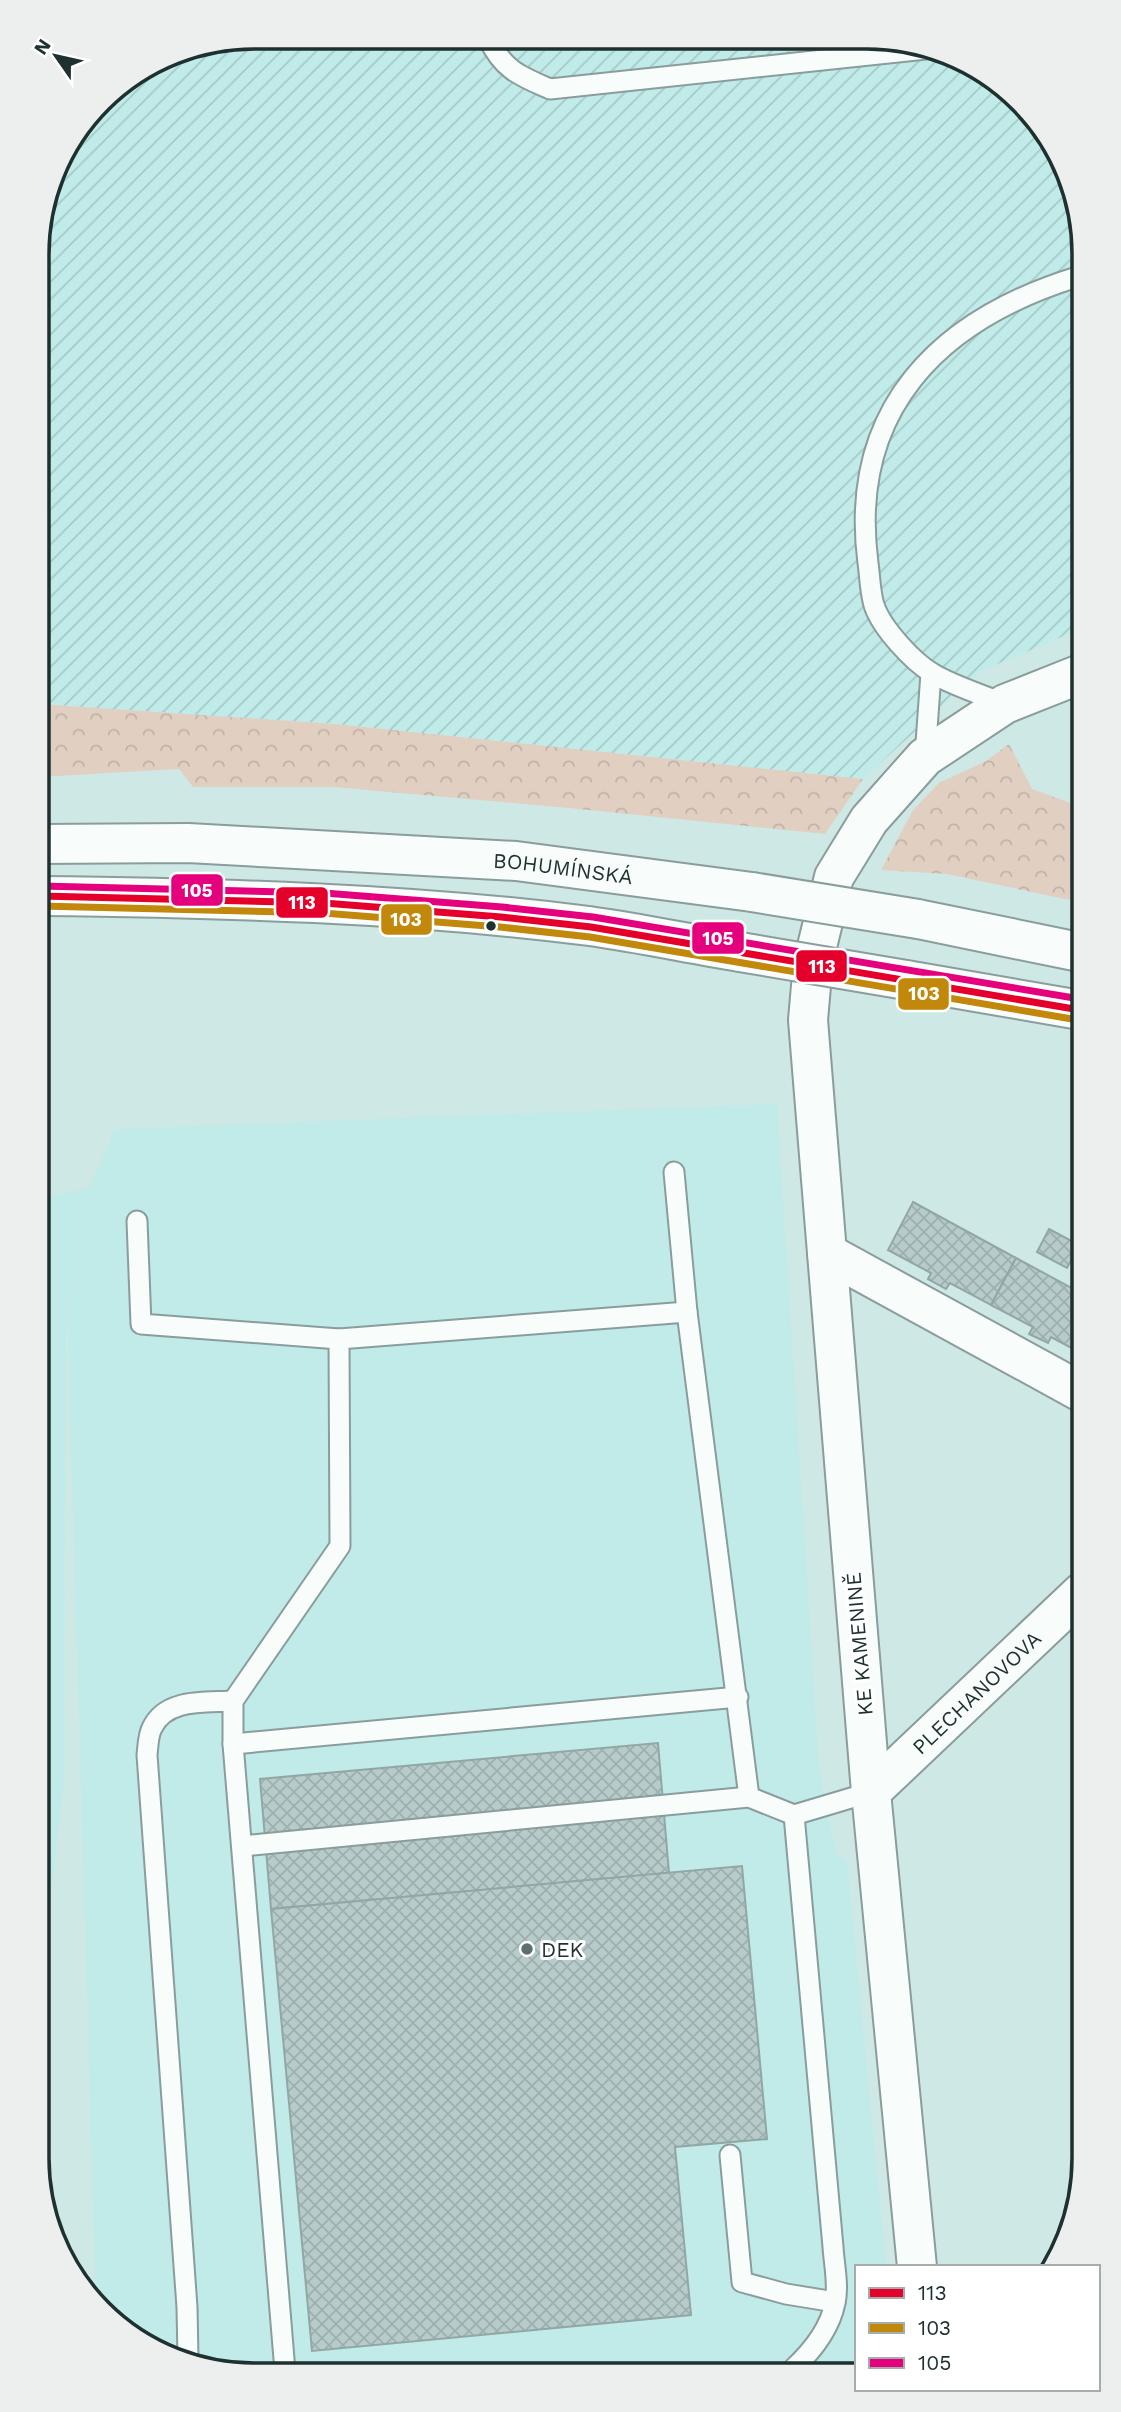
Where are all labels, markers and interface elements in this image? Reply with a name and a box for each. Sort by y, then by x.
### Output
north arrow [21,21,91,91]
text: N [29,35,56,59]
street label: BOHUMÍNSKÁ [493,847,634,889]
line badge: 105 [170,873,224,907]
text: 105 [181,879,213,902]
line badge: 113 [275,886,329,919]
text: 113 [288,891,316,914]
line badge: 103 [380,903,433,936]
text: 103 [390,908,422,931]
unlabelled marker [484,919,498,933]
line badge: 105 [691,921,745,955]
text: 105 [702,927,734,950]
line badge: 113 [795,949,848,983]
text: 113 [808,955,836,978]
line badge: 103 [897,977,950,1011]
text: 103 [908,982,940,1005]
street label: KE KAMENINĚ [840,1571,878,1717]
street label: PLECHANOVOVA [907,1625,1046,1759]
place label: DEK [541,1937,584,1962]
marker: DEK [519,1941,535,1957]
legend [855,2265,1100,2391]
text: 113 [918,2280,947,2305]
text: 103 [918,2315,951,2340]
text: 105 [918,2350,951,2375]

